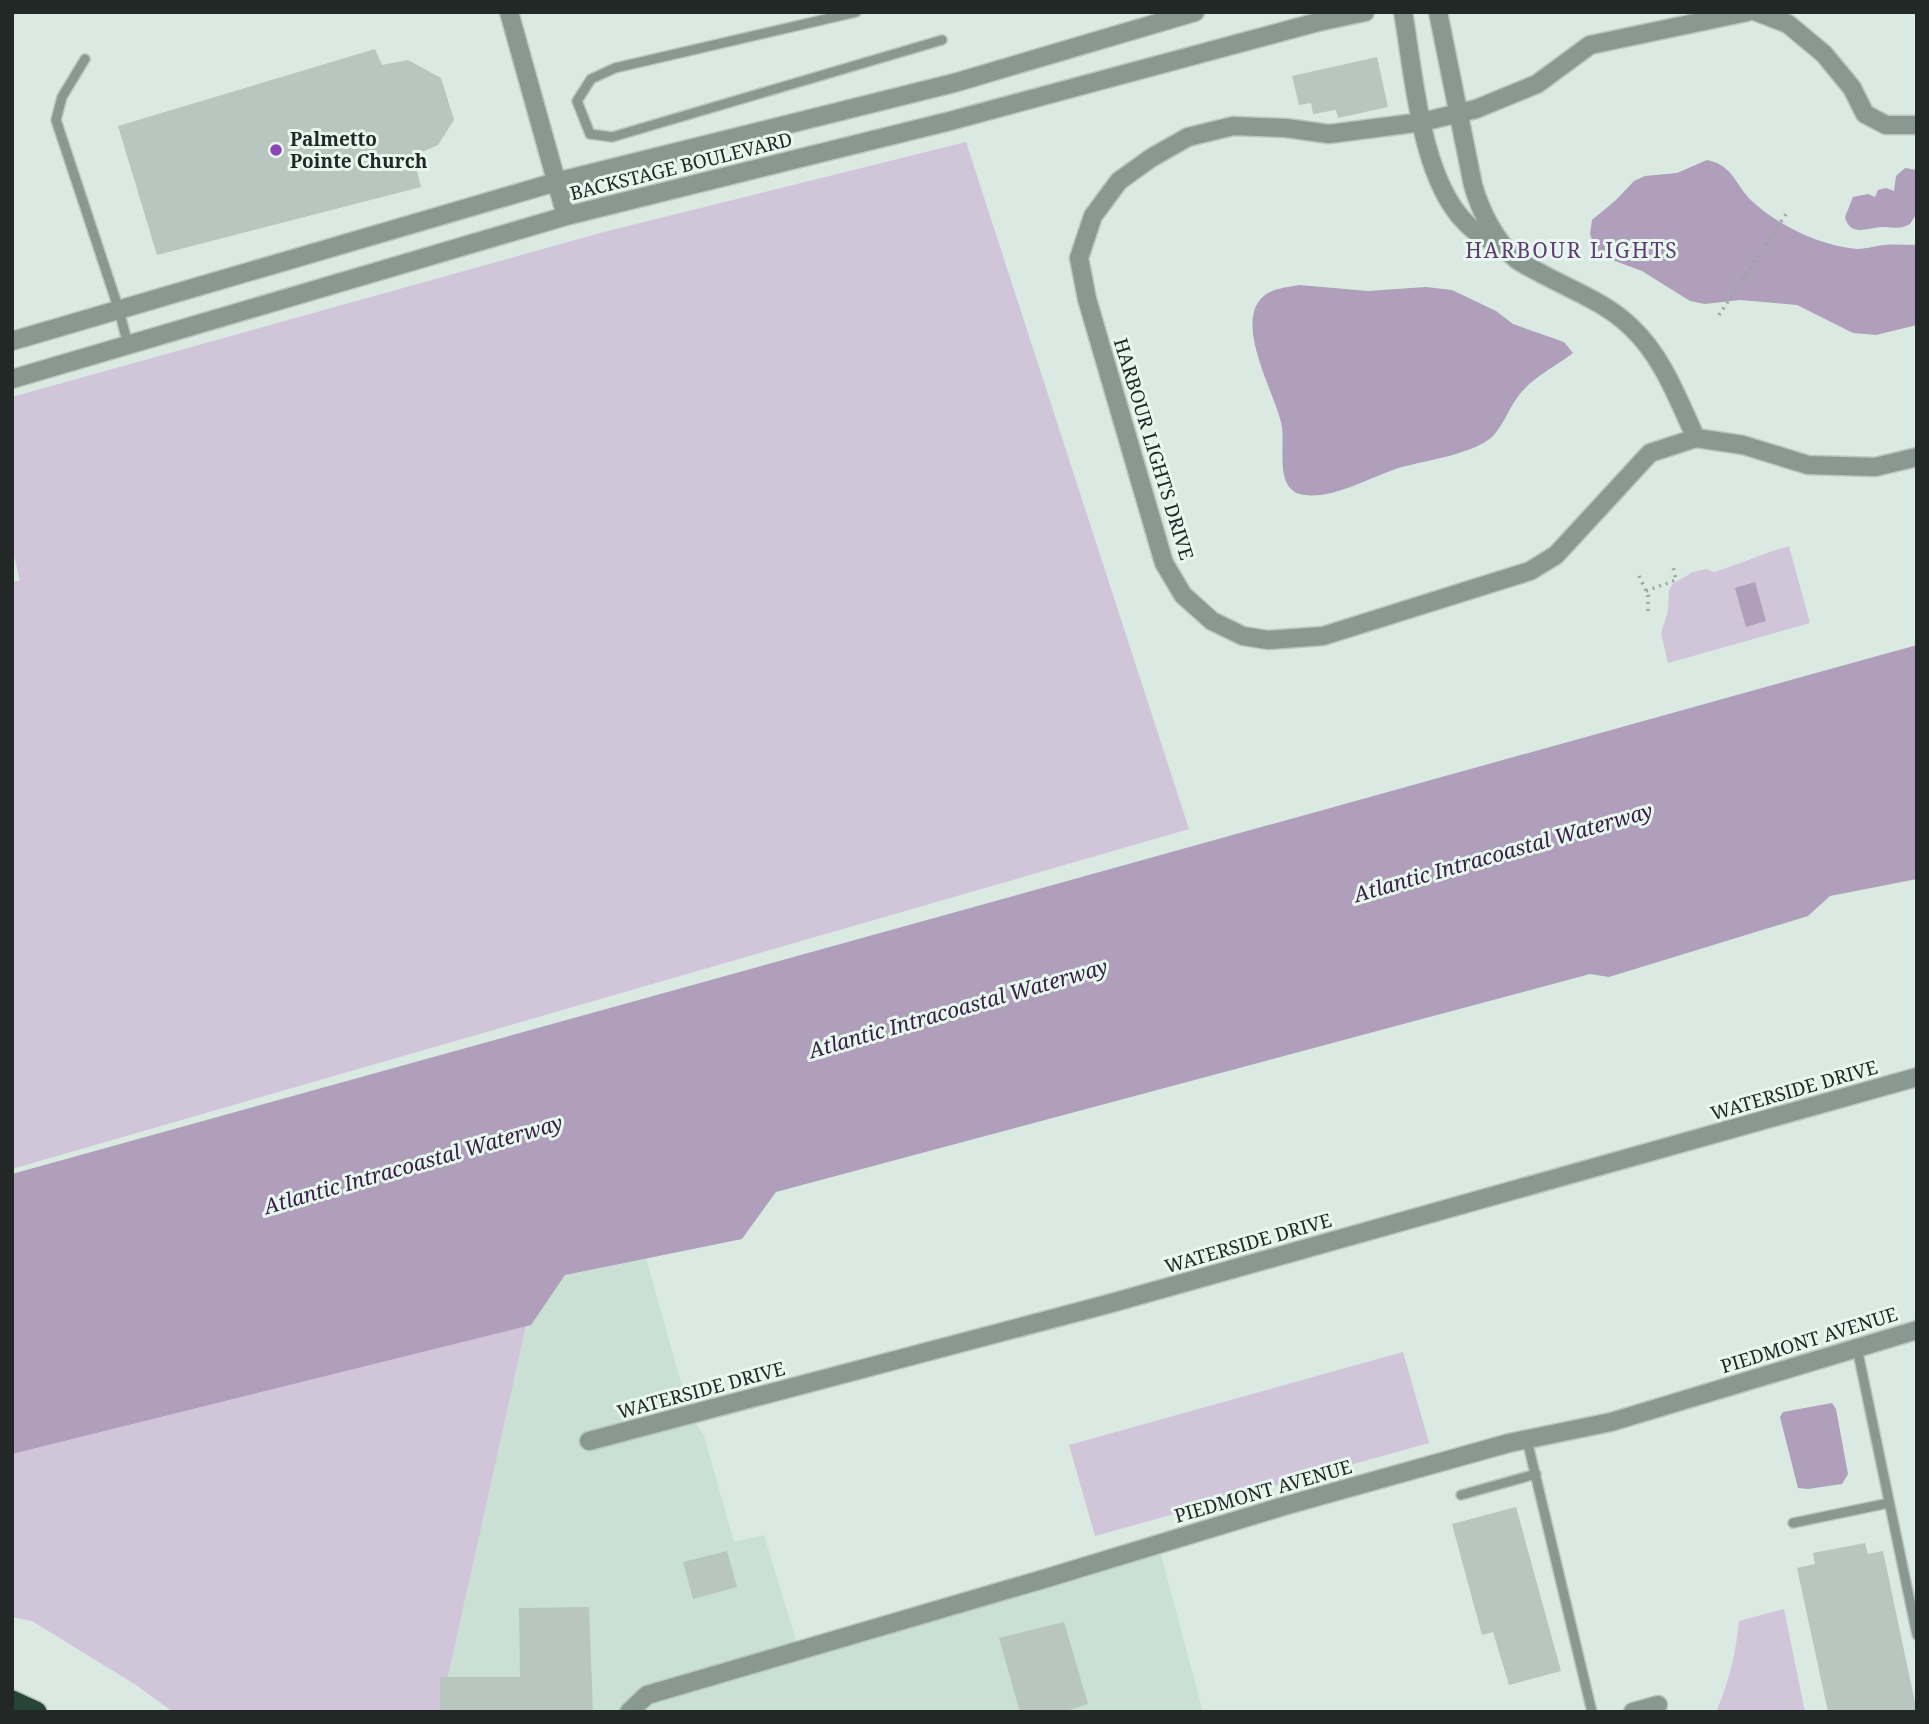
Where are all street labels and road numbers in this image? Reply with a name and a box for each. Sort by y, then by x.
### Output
street label: BACKSTAGE BOULEVARD [567,126,795,206]
street label: HARBOUR LIGHTS DRIVE [1108,335,1200,563]
street label: WATERSIDE DRIVE [1707,1054,1881,1126]
street label: WATERSIDE DRIVE [1161,1207,1335,1279]
street label: PIEDMONT AVENUE [1717,1301,1901,1379]
street label: WATERSIDE DRIVE [614,1355,788,1425]
street label: PIEDMONT AVENUE [1171,1453,1355,1529]

